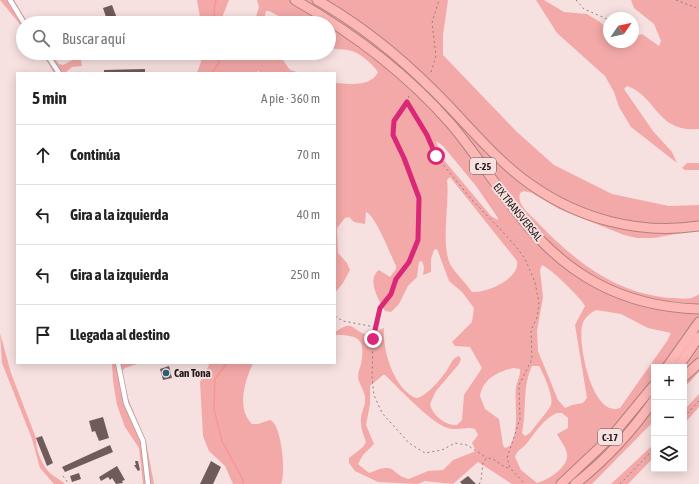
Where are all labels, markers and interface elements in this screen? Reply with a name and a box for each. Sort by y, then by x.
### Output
north arrow [603,12,639,48]
search box [16,16,336,60]
icon: search [30,27,52,49]
text: Buscar aquí [62,30,125,47]
text: 5 min [32,88,67,108]
text: A pie · 360 m [261,91,320,106]
icon: ahead [32,144,54,166]
text: Continúa [70,146,120,163]
text: 70 m [297,147,320,162]
route start [427,147,445,165]
road number: C-25 [470,158,496,174]
street label: EIX TRANSVERSAL [491,181,545,244]
icon: left [32,204,54,226]
text: Gira a la izquierda [70,206,168,223]
text: 40 m [297,207,320,222]
icon: left [32,264,54,286]
text: Gira a la izquierda [70,266,168,283]
text: 250 m [291,267,320,282]
icon: arrive [32,324,54,346]
text: Llegada al destino [70,326,170,343]
route end [364,330,382,348]
map controls [651,364,687,472]
button: + [651,364,687,400]
place label: Can Tona [174,367,211,379]
marker: Can Tona [161,368,171,378]
button: − [651,400,687,436]
road number: C-17 [598,429,622,445]
button: layers [651,436,687,472]

